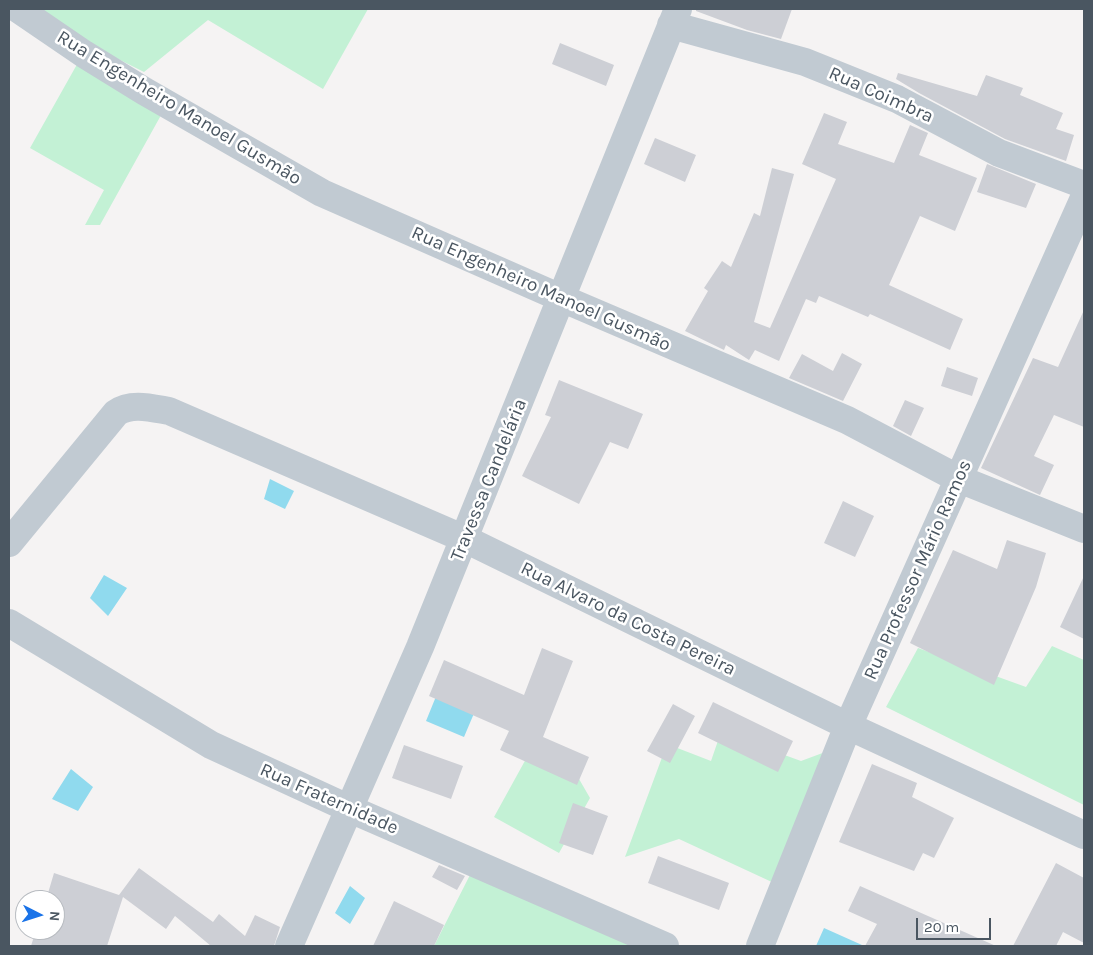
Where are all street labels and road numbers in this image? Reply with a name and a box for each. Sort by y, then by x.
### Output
street label: Rua Engenheiro Manoel Gusmão [53,26,305,190]
street label: Rua Coimbra [825,62,937,128]
street label: Rua Engenheiro Manoel Gusmão [408,221,674,357]
street label: Travessa Candelária [446,396,532,564]
street label: Rua Professor Mário Ramos [859,457,977,683]
street label: Rua Alvaro da Costa Pereira [517,557,739,681]
street label: Rua Fraternidade [256,758,402,840]

